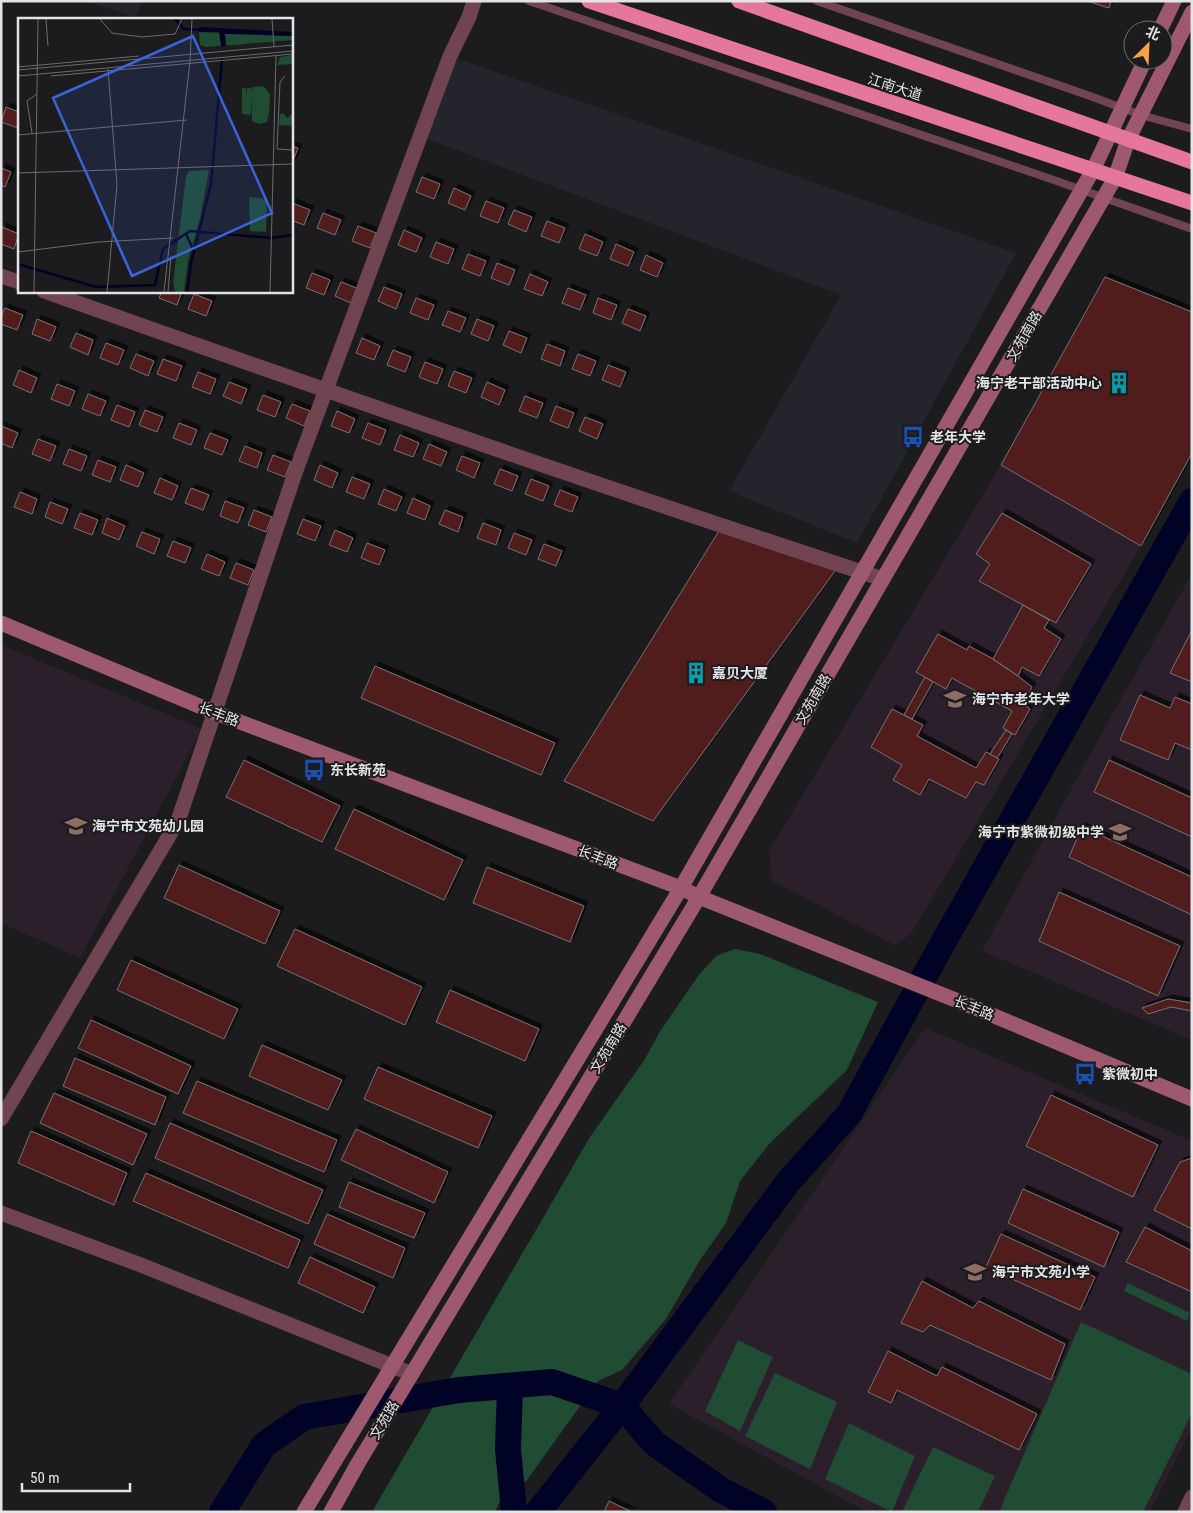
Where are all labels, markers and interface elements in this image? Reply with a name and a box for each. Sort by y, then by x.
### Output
inset map [18,18,292,292]
north arrow [1123,20,1173,70]
text: 北 [1144,23,1163,43]
street label: 江南大道 [866,71,924,103]
street label: 文苑南路 [1003,308,1045,364]
building icon: 海宁老干部活动中心 [1106,370,1132,396]
place label: 海宁老干部活动中心 [976,375,1102,391]
bus stop icon: 老年大学 [900,424,926,450]
place label: 老年大学 [930,429,986,445]
building icon: 嘉贝大厦 [683,660,709,686]
place label: 嘉贝大厦 [712,665,768,681]
street label: 文苑南路 [792,671,834,727]
school or university icon: 海宁市老年大学 [942,686,968,712]
place label: 海宁市老年大学 [972,691,1070,707]
street label: 长丰路 [197,699,241,729]
bus stop icon: 东长新苑 [301,757,327,783]
place label: 东长新苑 [330,762,386,778]
school or university icon: 海宁市文苑幼儿园 [63,813,89,839]
place label: 海宁市文苑幼儿园 [92,818,204,834]
school or university icon: 海宁市紫微初级中学 [1107,819,1133,845]
place label: 海宁市紫微初级中学 [978,824,1104,840]
street label: 长丰路 [576,842,620,872]
street label: 长丰路 [952,993,996,1023]
street label: 文苑南路 [587,1020,629,1076]
bus stop icon: 紫微初中 [1072,1061,1098,1087]
place label: 紫微初中 [1102,1066,1158,1082]
school or university icon: 海宁市文苑小学 [962,1259,988,1285]
place label: 海宁市文苑小学 [992,1264,1090,1280]
street label: 文苑路 [366,1398,402,1442]
scale bar [22,1460,130,1492]
text: 50 m [30,1469,60,1487]

